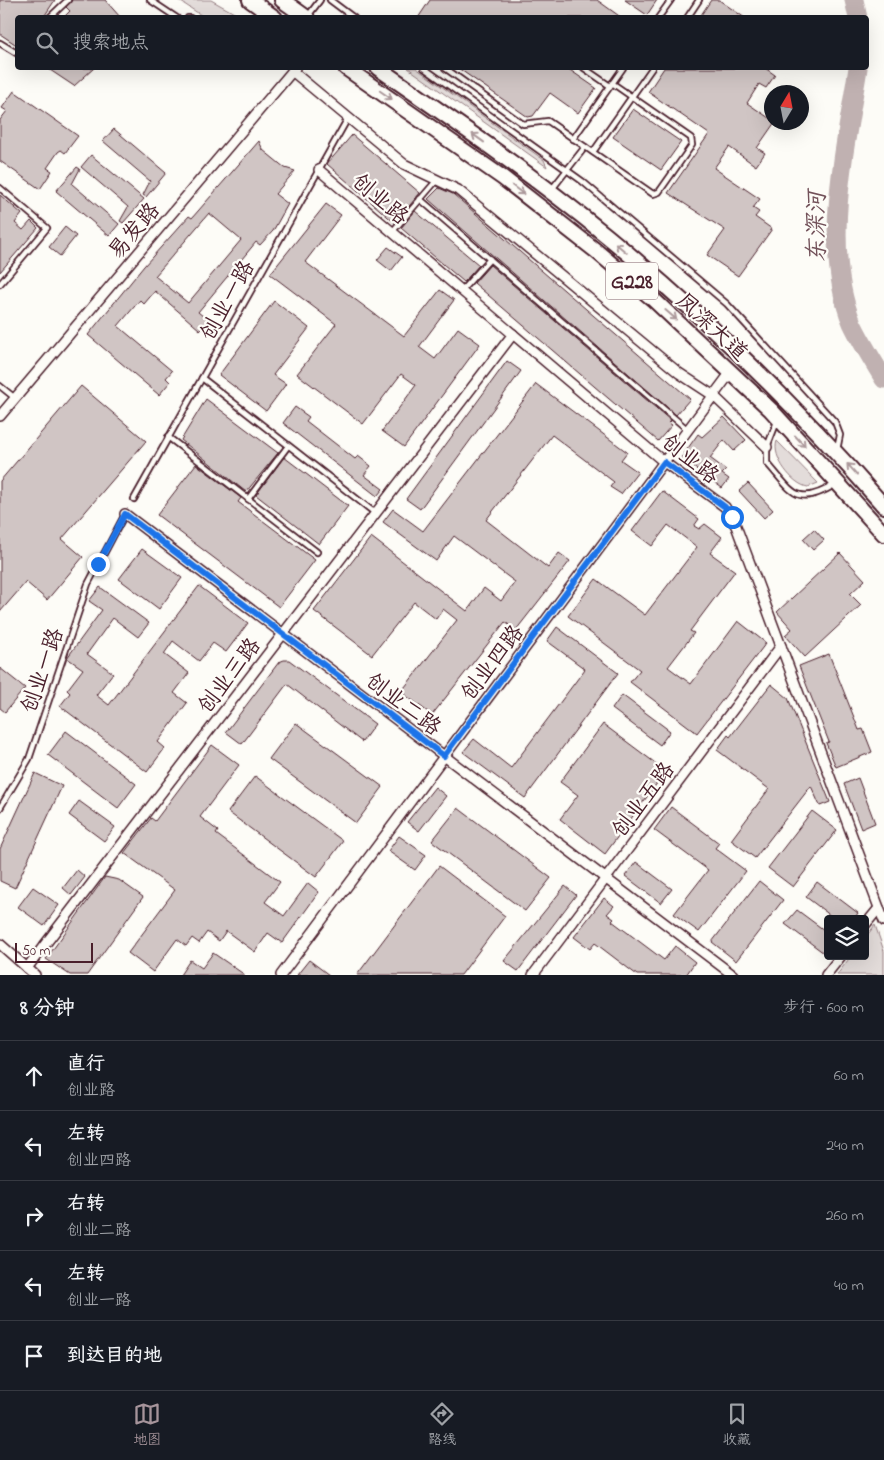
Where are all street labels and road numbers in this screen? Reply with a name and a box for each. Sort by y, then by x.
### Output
street label: 创业路 [344,167,415,234]
street label: 易发路 [102,196,169,267]
street label: 创业一路 [193,255,264,348]
road number: G228 [606,262,658,300]
street label: 凤深大道 [668,286,754,370]
street label: 创业路 [653,427,725,493]
street label: 创业四路 [454,619,533,709]
street label: 创业一路 [14,624,73,718]
street label: 创业三路 [191,632,270,722]
street label: 创业二路 [357,666,447,745]
street label: 创业五路 [605,756,684,846]

